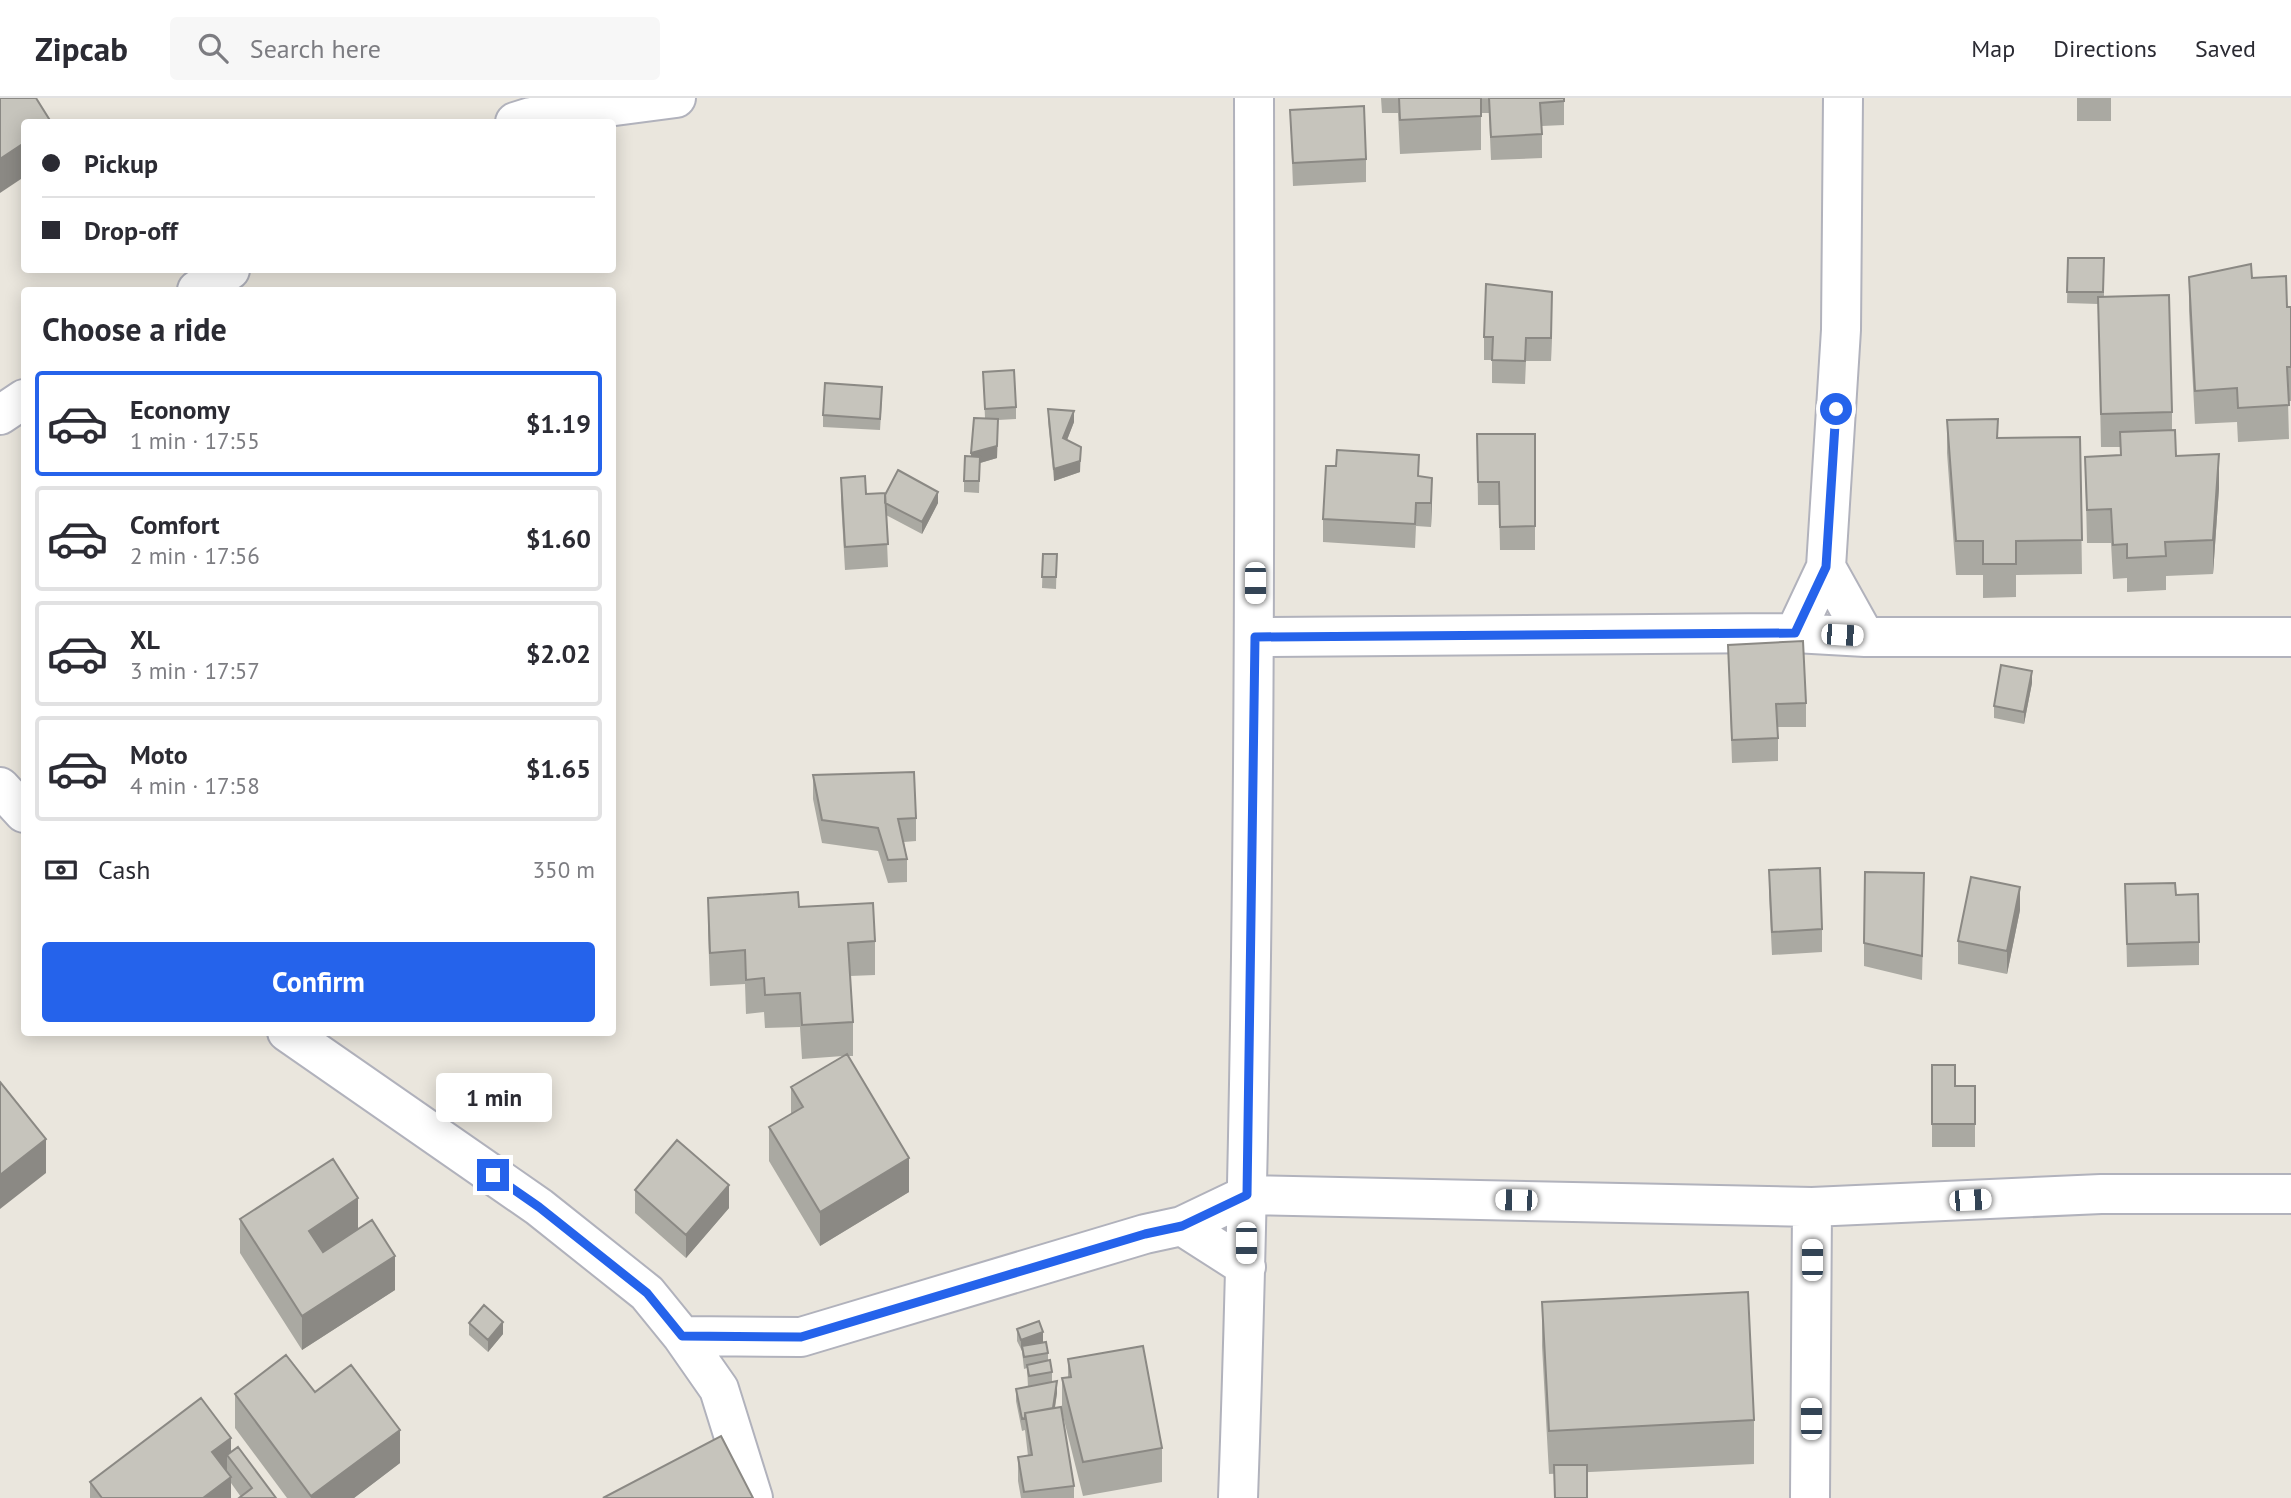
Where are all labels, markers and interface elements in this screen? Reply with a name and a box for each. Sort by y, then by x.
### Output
search box [170,17,660,80]
text: Zipcab [35,27,128,70]
icon: search [194,29,232,67]
text: Search here [250,32,381,65]
text: Map [1971,33,2015,64]
text: Directions [2053,33,2157,64]
text: Saved [2195,33,2256,64]
text: Pickup [84,147,158,180]
text: Drop-off [84,214,178,247]
text: Choose a ride [42,308,227,350]
icon: car [46,392,109,455]
text: Economy [130,393,230,426]
route start [1820,393,1852,425]
text: $1.19 [526,407,591,440]
text: 1 min · 17:55 [130,426,260,455]
icon: car [46,507,109,570]
text: Comfort [130,508,220,541]
text: $1.60 [526,522,591,555]
text: 2 min · 17:56 [130,541,260,570]
car [1245,562,1266,604]
icon: car [46,622,109,685]
text: XL [130,623,160,656]
car [1821,623,1864,647]
text: $2.02 [526,637,591,670]
text: 3 min · 17:57 [130,656,260,685]
icon: car [46,737,109,800]
text: Moto [130,738,188,771]
text: $1.65 [526,752,591,785]
text: 4 min · 17:58 [130,771,260,800]
icon: cash [42,851,80,889]
text: Cash [98,853,150,886]
text: 350 m [533,855,595,884]
button: Confirm [42,942,595,1022]
callout: 1 min [435,1074,551,1122]
text: 1 min [466,1083,522,1112]
route end [477,1159,509,1191]
car [1949,1188,1992,1212]
car [1495,1189,1538,1211]
car [1236,1222,1257,1264]
car [1802,1239,1823,1281]
car [1801,1398,1822,1440]

